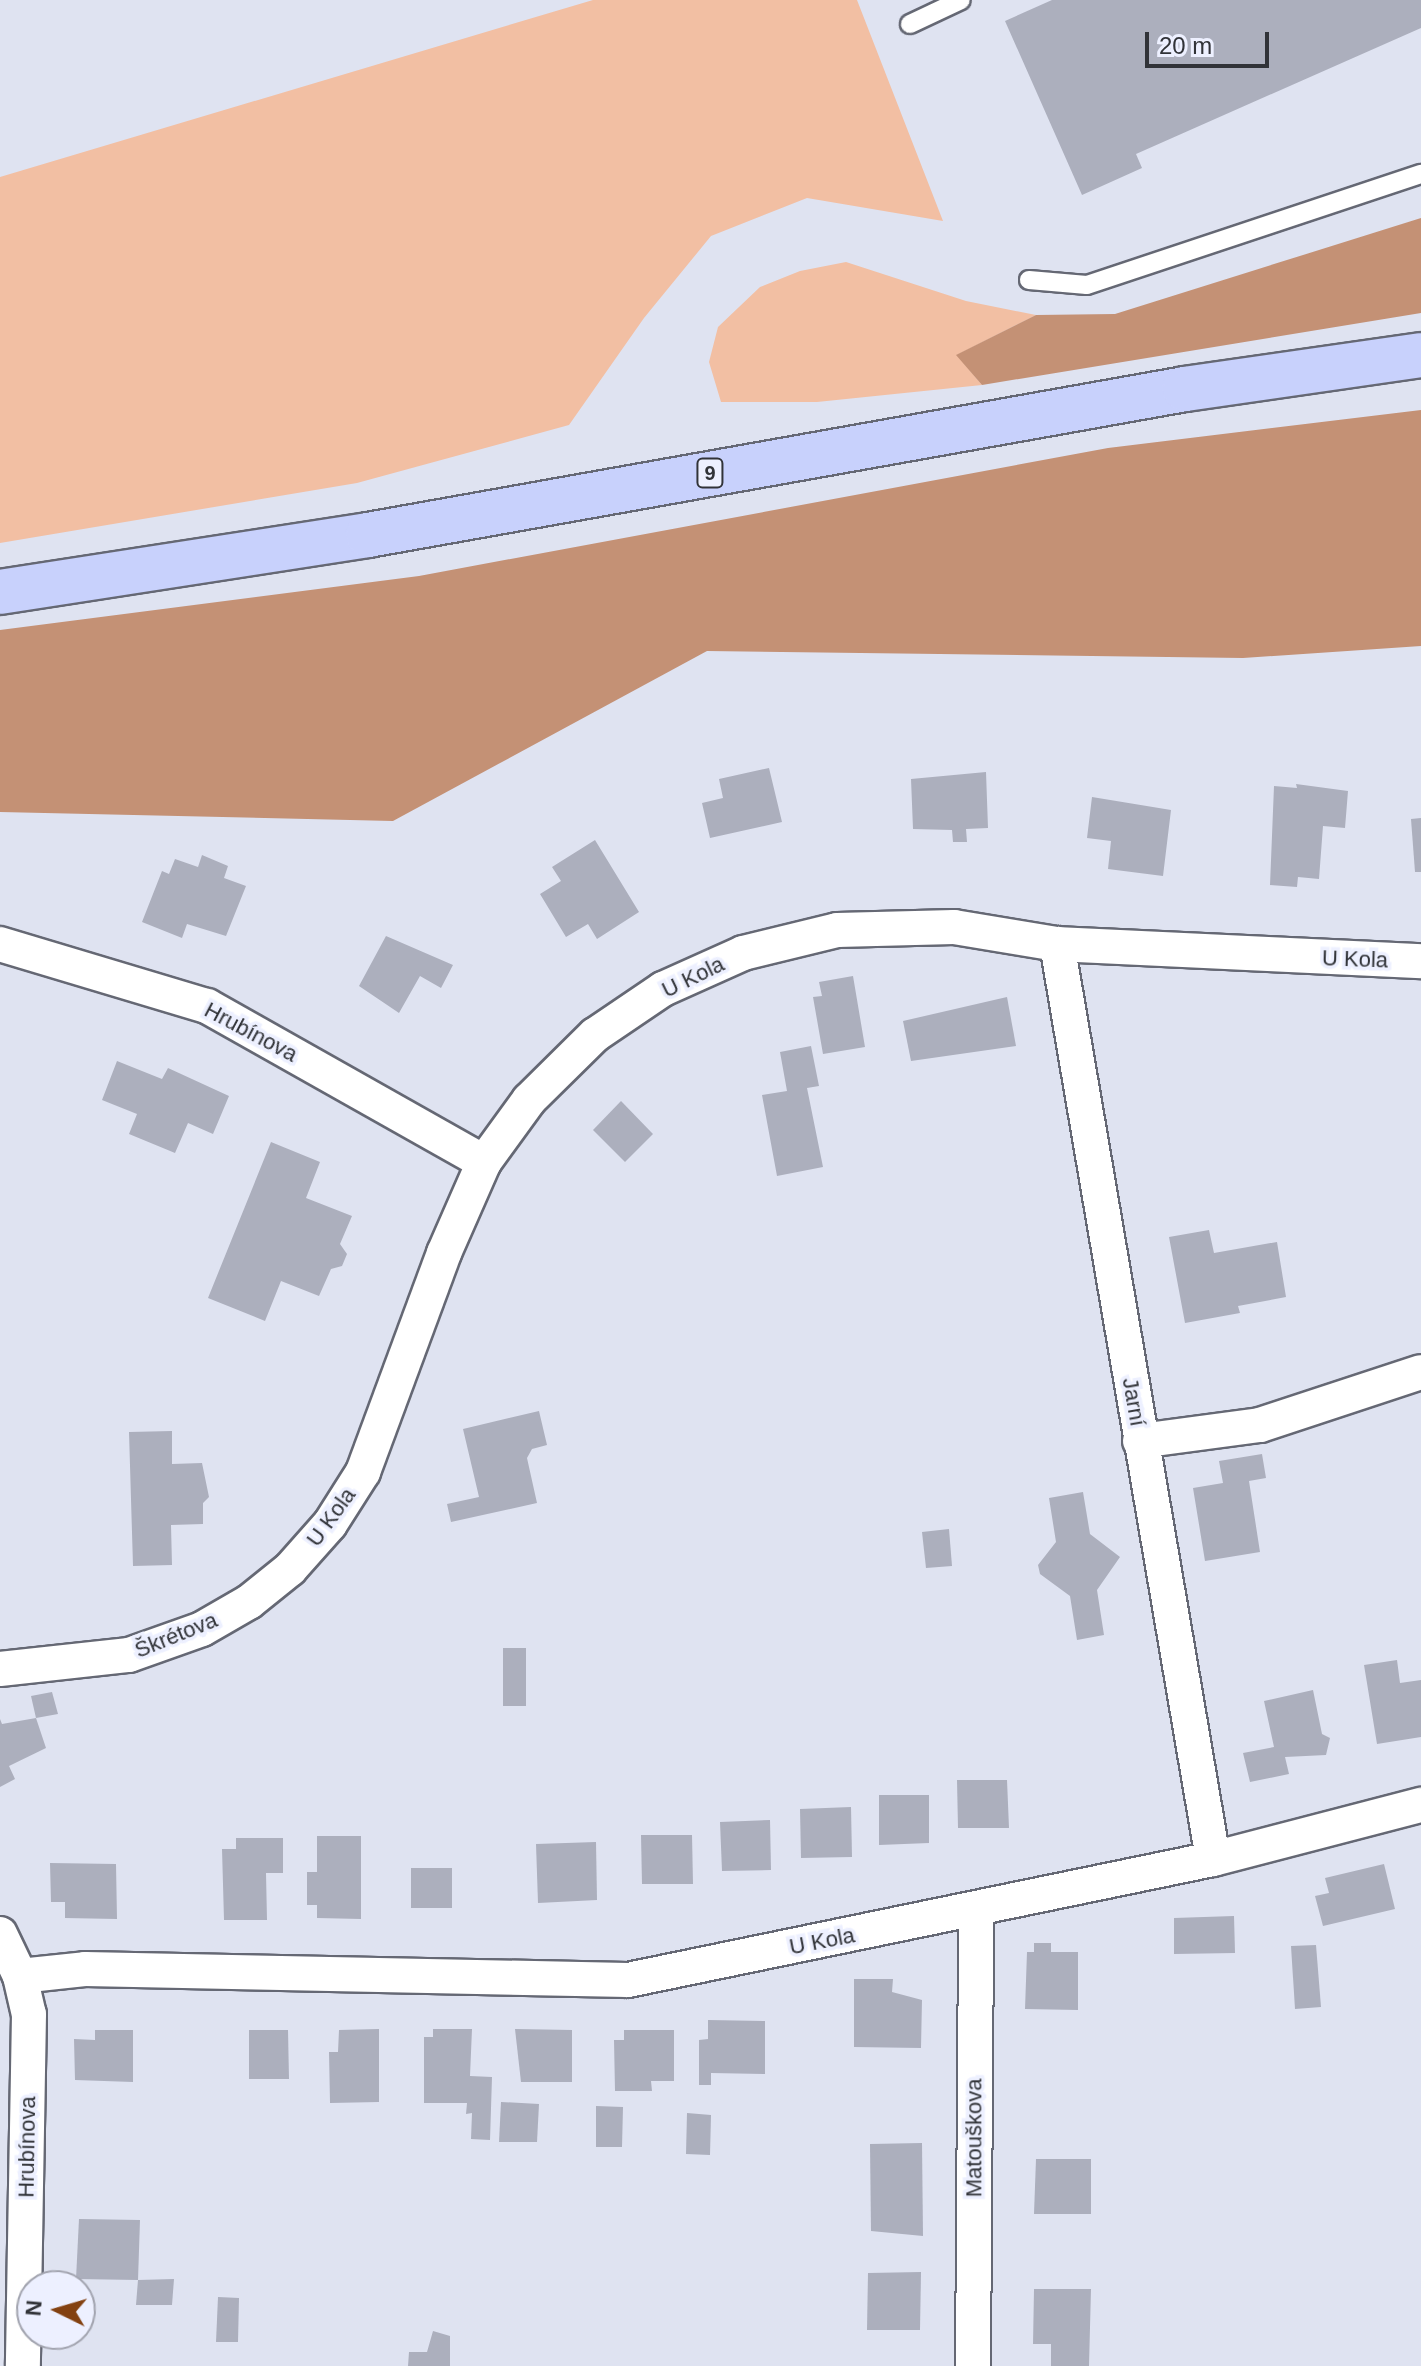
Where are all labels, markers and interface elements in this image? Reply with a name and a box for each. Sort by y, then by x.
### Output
scale bar [1149,16,1273,66]
text: 20 m [1159,32,1212,59]
road number: 9 [696,457,724,489]
street label: U Kola [1322,945,1388,973]
street label: U Kola [658,951,728,1003]
street label: Hrubínova [200,997,302,1067]
street label: Jarní [1117,1376,1151,1428]
street label: U Kola [301,1483,361,1551]
street label: Škrétova [131,1606,221,1664]
street label: U Kola [787,1922,857,1960]
street label: Matouškova [961,2079,987,2197]
street label: Hrubínova [13,2096,41,2198]
north arrow [16,2270,96,2350]
text: N [20,2299,47,2317]

